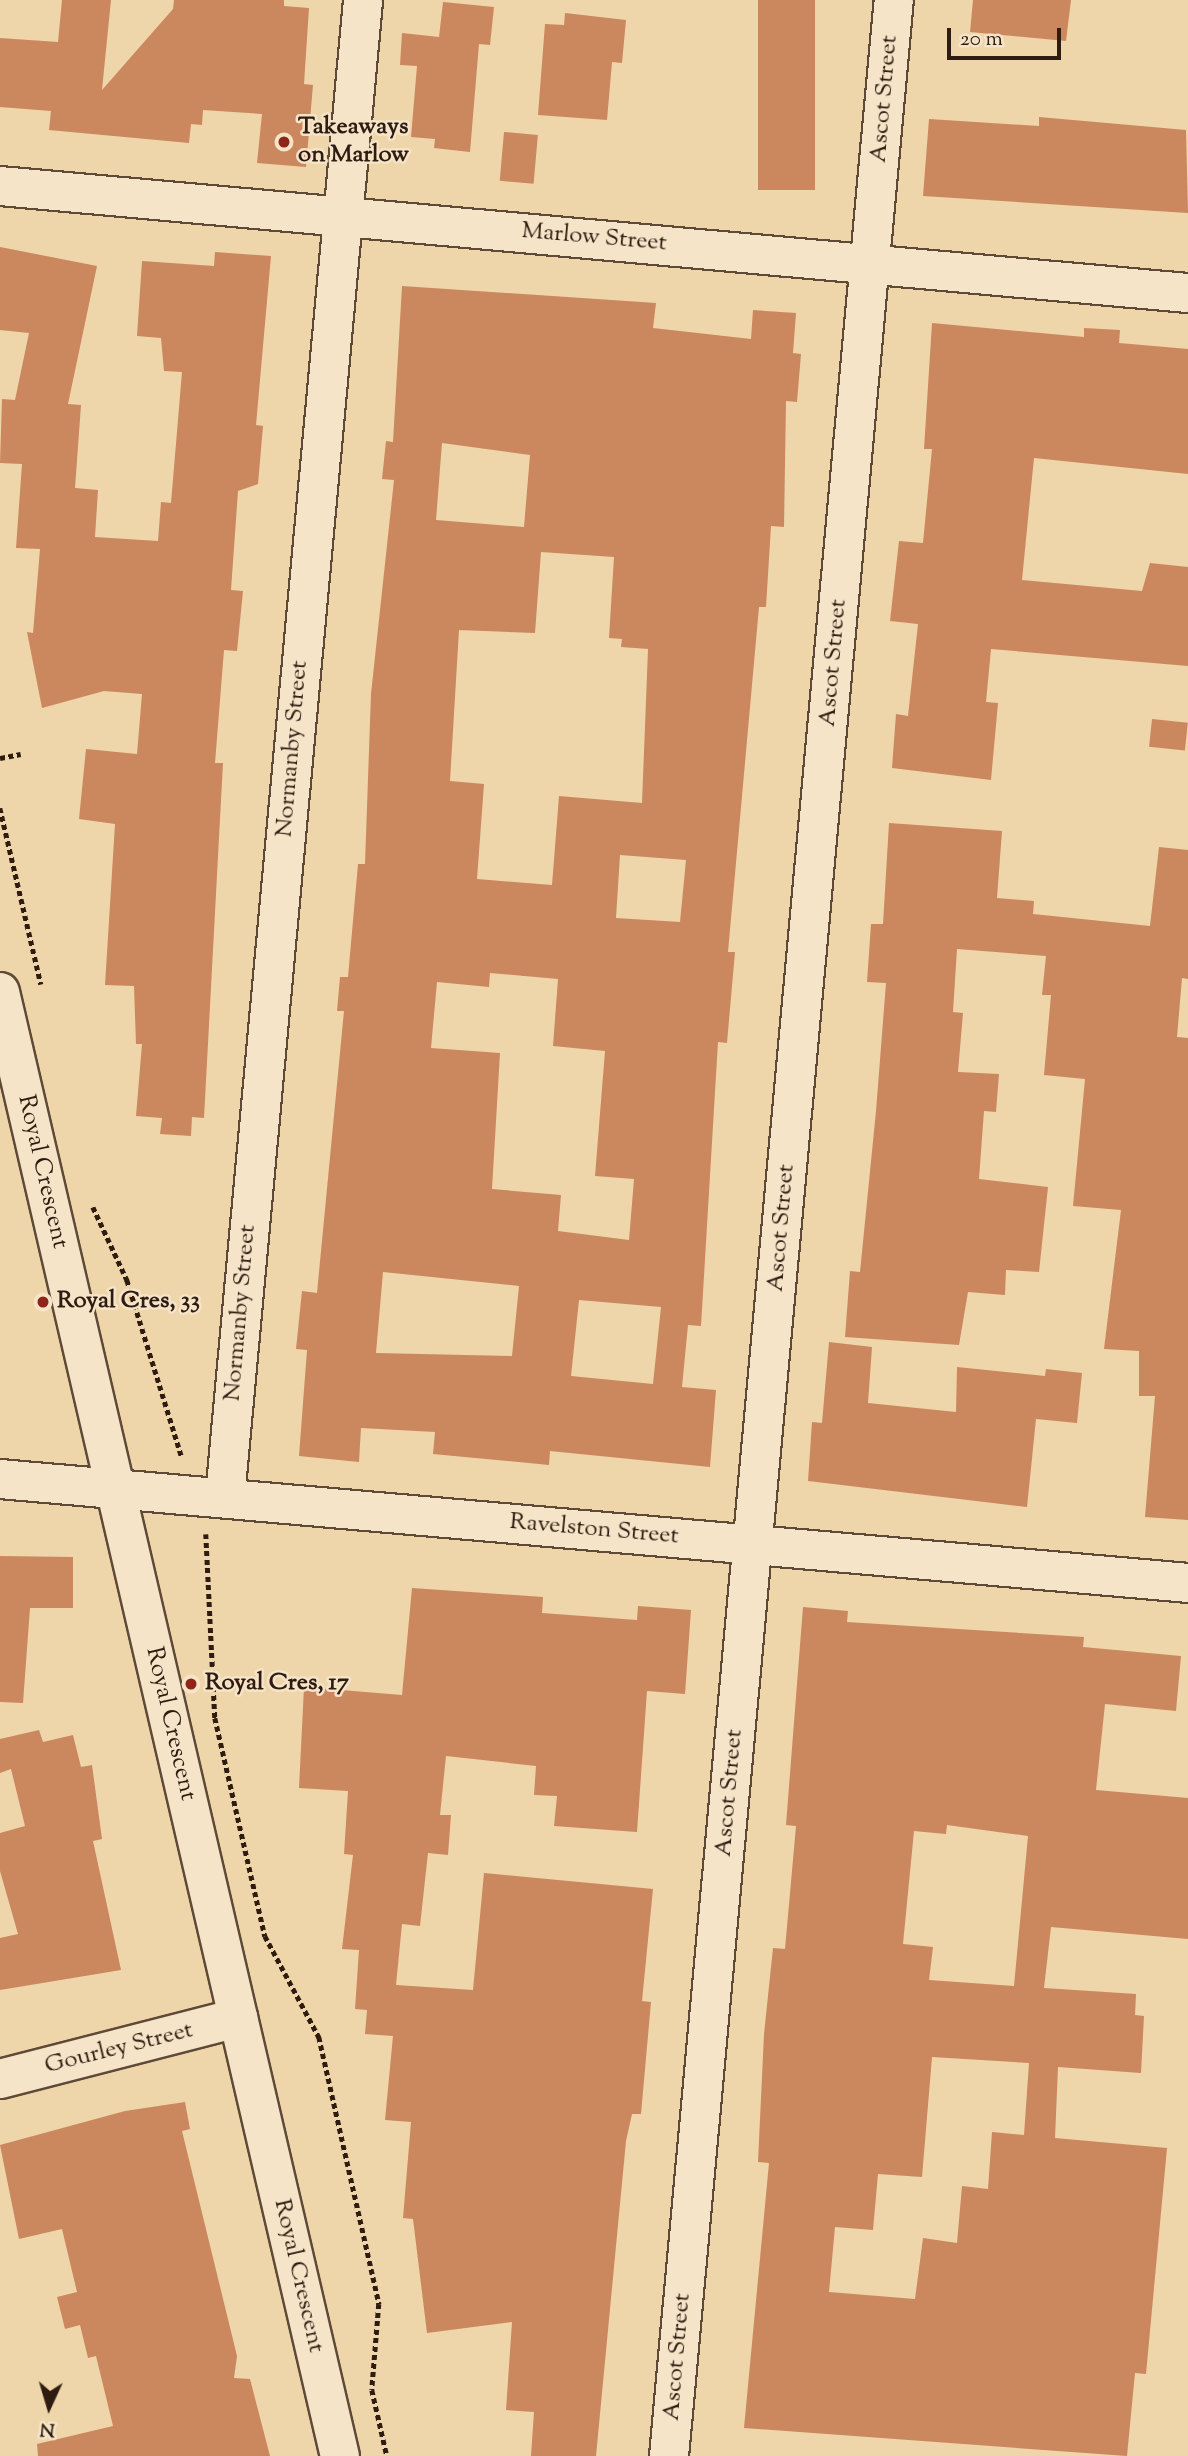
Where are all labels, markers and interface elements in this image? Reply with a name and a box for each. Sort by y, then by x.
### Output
scale bar [950,14,1064,58]
text: 20 m [960,25,1003,55]
street label: Ascot Street [865,34,905,164]
place label: Takeaways on Marlow [298,114,409,170]
marker: Takeaways on Marlow [276,134,292,150]
street label: Marlow Street [520,217,668,259]
street label: Ascot Street [814,598,854,728]
street label: Normanby Street [271,659,315,839]
street label: Royal Crescent [10,1092,74,1252]
street label: Ascot Street [762,1163,802,1293]
street label: Normanby Street [219,1223,263,1403]
place label: Royal Cres, 33 [57,1288,200,1316]
marker: Royal Cres, 33 [35,1294,51,1310]
street label: Ravelston Street [508,1508,680,1552]
street label: Royal Crescent [138,1644,202,1804]
place label: Royal Cres, 17 [205,1670,349,1698]
marker: Royal Cres, 17 [183,1676,199,1692]
street label: Ascot Street [710,1728,750,1858]
street label: Gourley Street [42,2017,196,2081]
street label: Royal Crescent [266,2196,330,2356]
street label: Ascot Street [658,2292,698,2422]
north arrow [14,2372,84,2442]
text: N [39,2414,56,2442]

